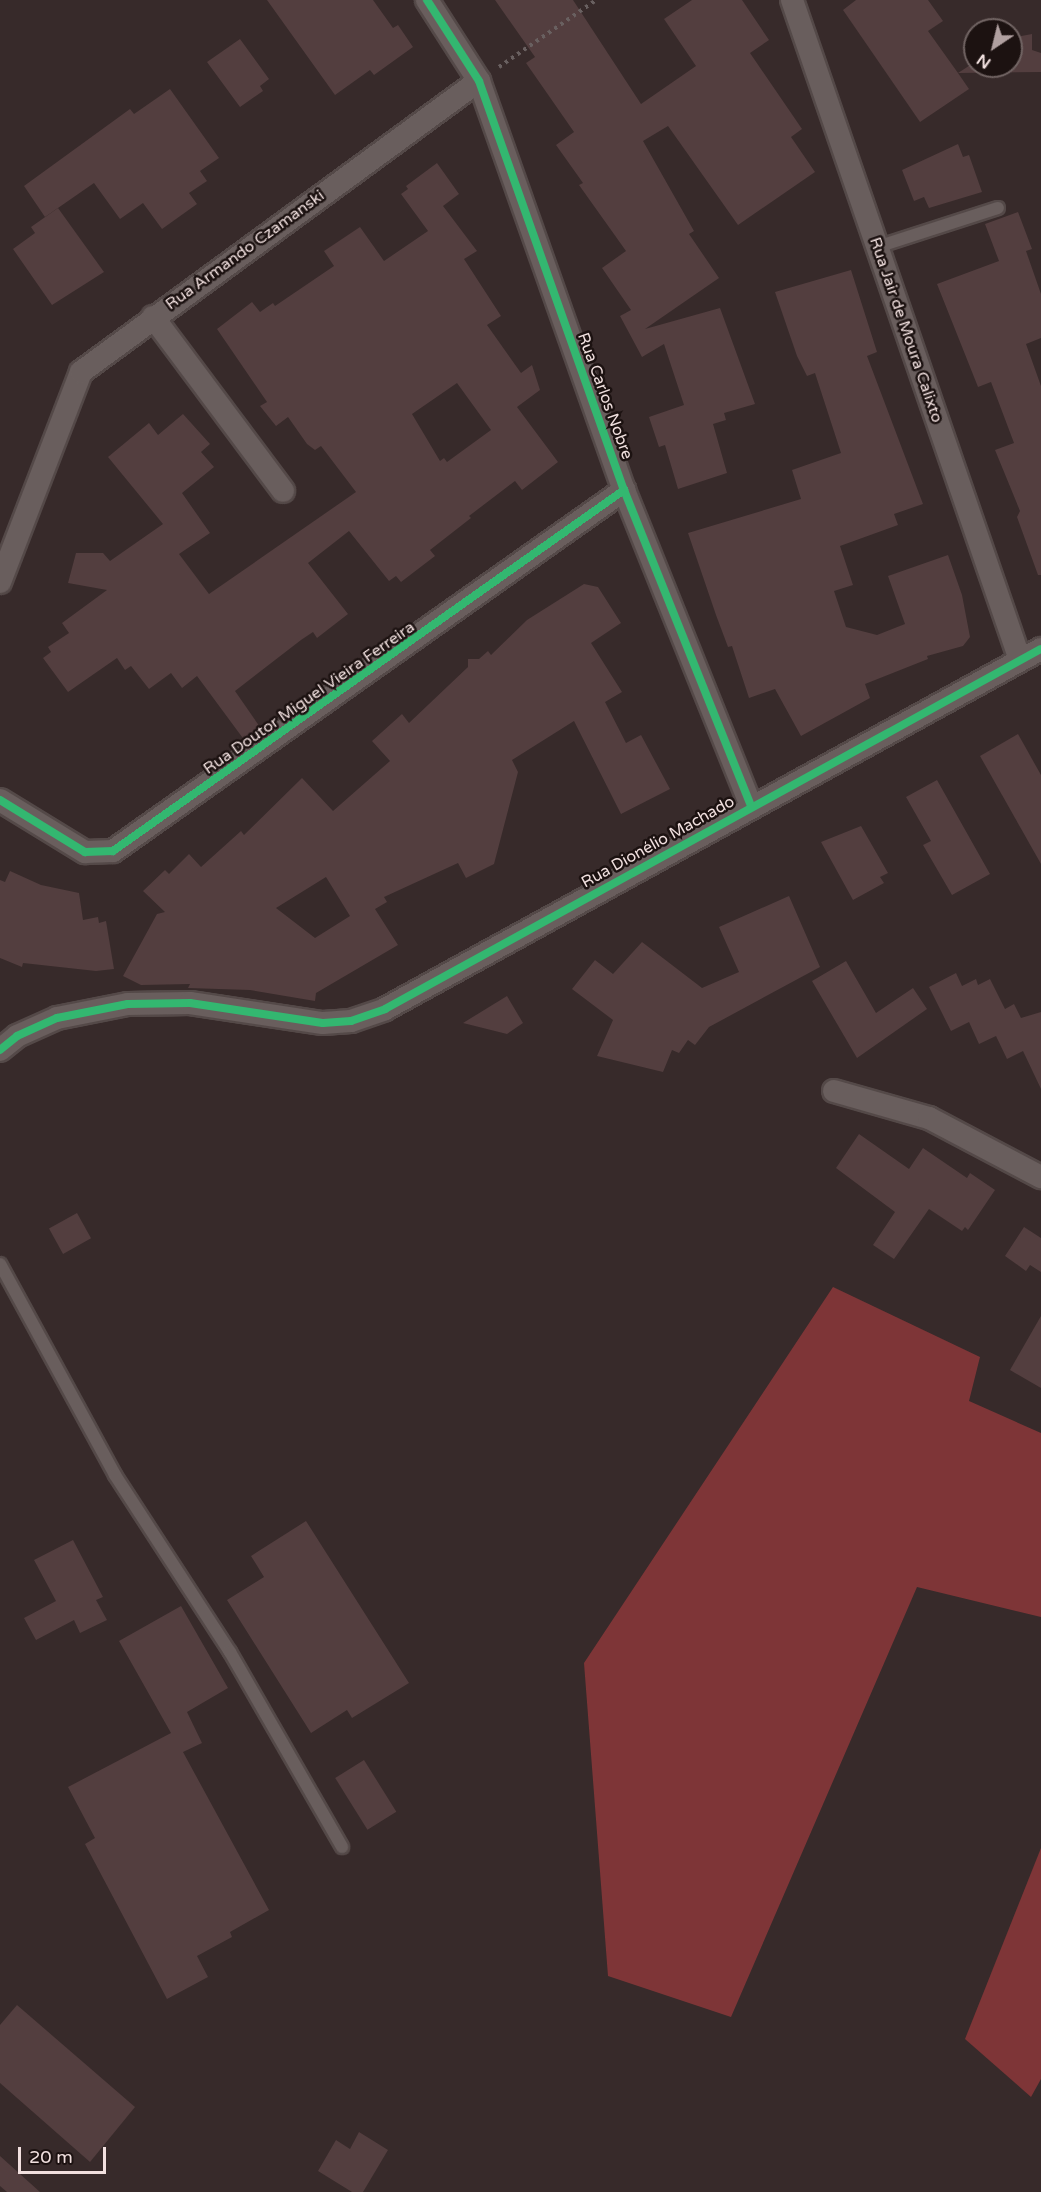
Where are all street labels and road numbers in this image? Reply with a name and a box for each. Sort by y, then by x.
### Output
street label: Rua Armando Czamanski [162,186,328,314]
street label: Rua Jair de Moura Calixto [865,235,947,425]
street label: Rua Carlos Nobre [573,330,637,462]
street label: Rua Doutor Miguel Vieira Ferreira [200,617,418,779]
street label: Rua Dionélio Machado [578,792,738,892]

